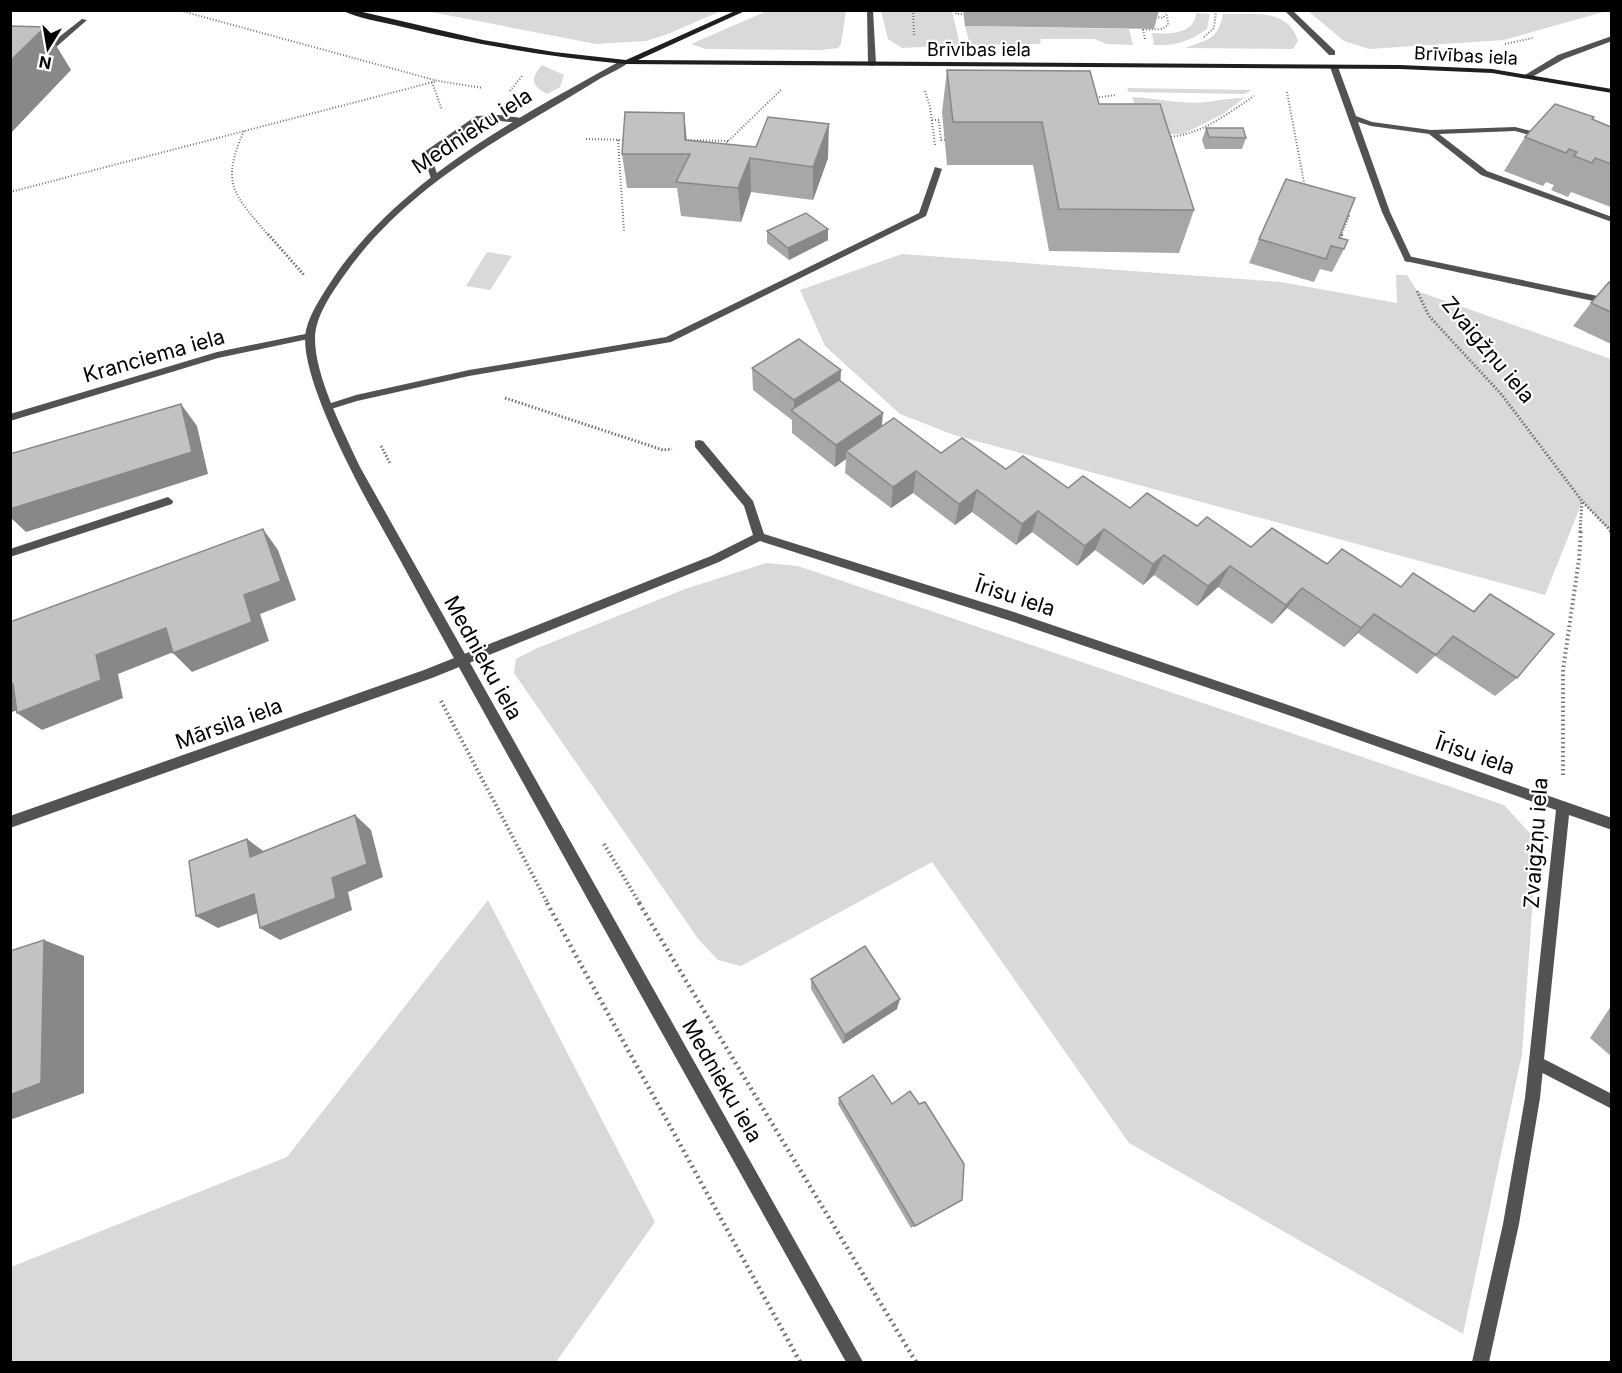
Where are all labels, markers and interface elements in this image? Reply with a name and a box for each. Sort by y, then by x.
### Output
north arrow [18,18,78,78]
street label: Brīvības iela [927,39,1031,60]
street label: Brīvības iela [1414,42,1518,69]
text: N [37,52,53,74]
street label: Mednieku iela [407,83,536,179]
street label: Zvaigžņu iela [1436,291,1540,409]
street label: Kranciema iela [80,323,227,388]
street label: Īrisu iela [971,572,1058,621]
street label: Mednieku iela [439,591,528,724]
street label: Mārsila iela [172,693,286,754]
street label: Īrisu iela [1431,729,1518,780]
street label: Zvaigžņu iela [1518,777,1554,909]
street label: Mednieku iela [677,1015,768,1147]

